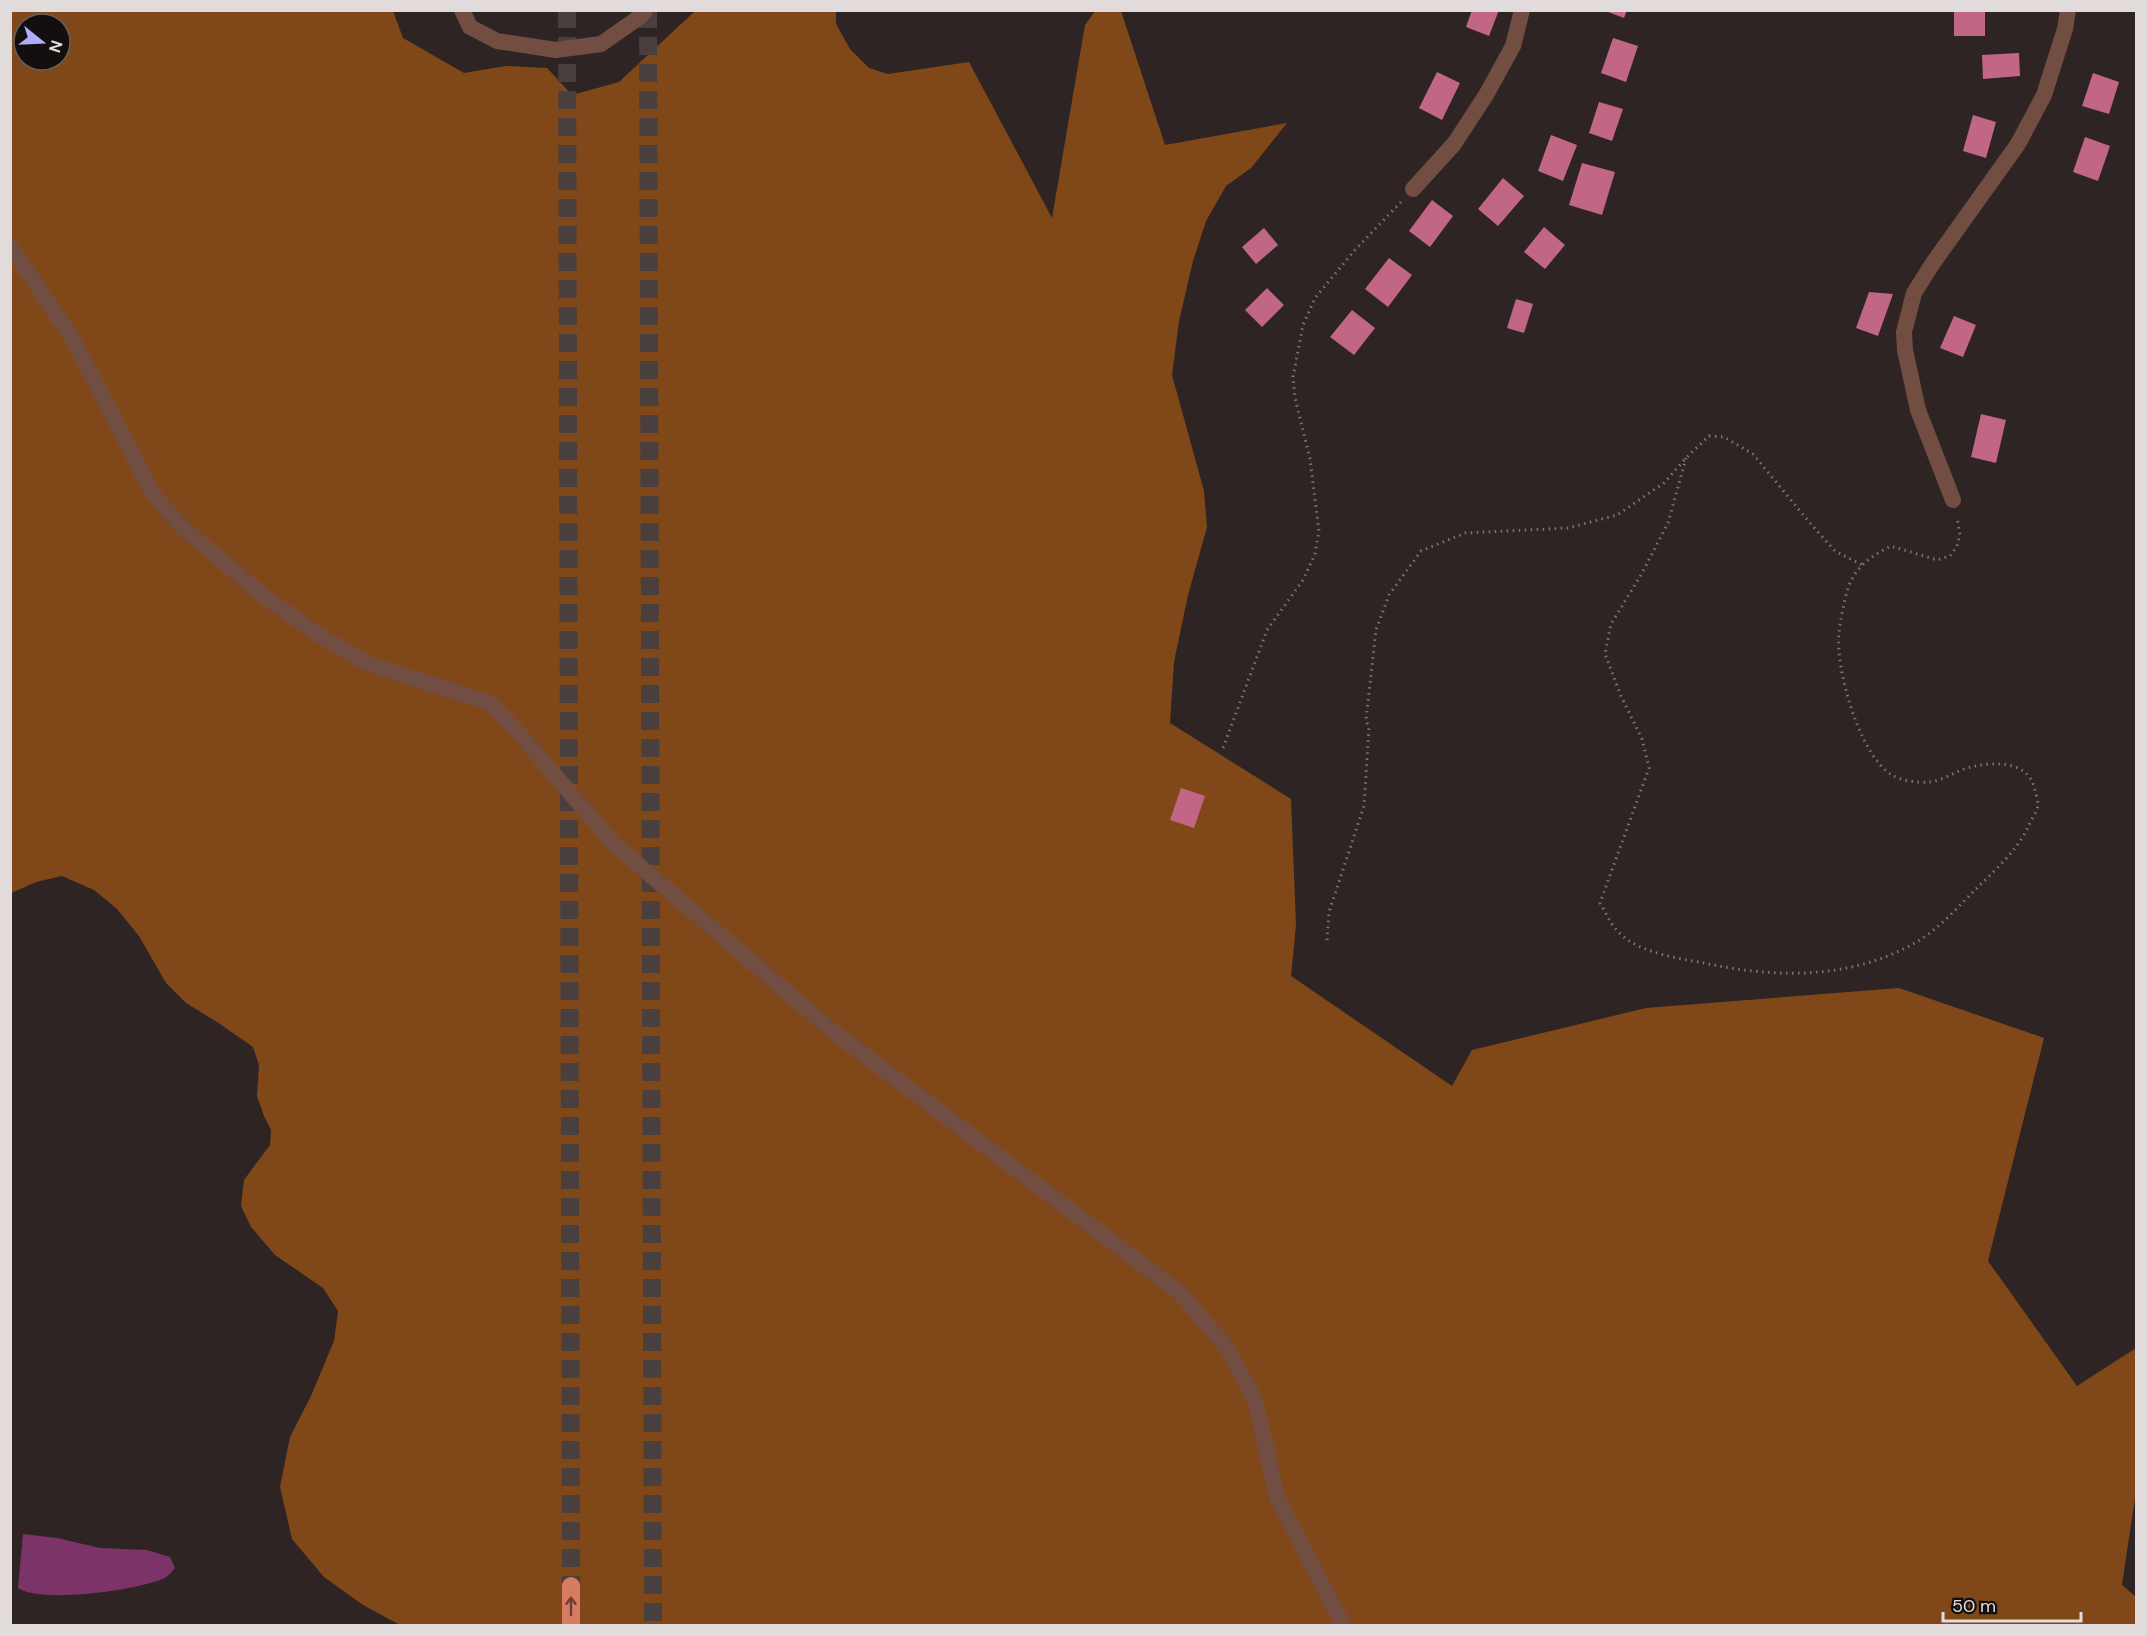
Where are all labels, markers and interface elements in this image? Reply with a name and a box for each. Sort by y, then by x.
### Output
north arrow [12,12,72,72]
text: N [44,38,68,55]
scale bar [1943,1585,2081,1623]
text: 50 m [1952,1594,1996,1618]
one-way arrow [565,1596,577,1616]

